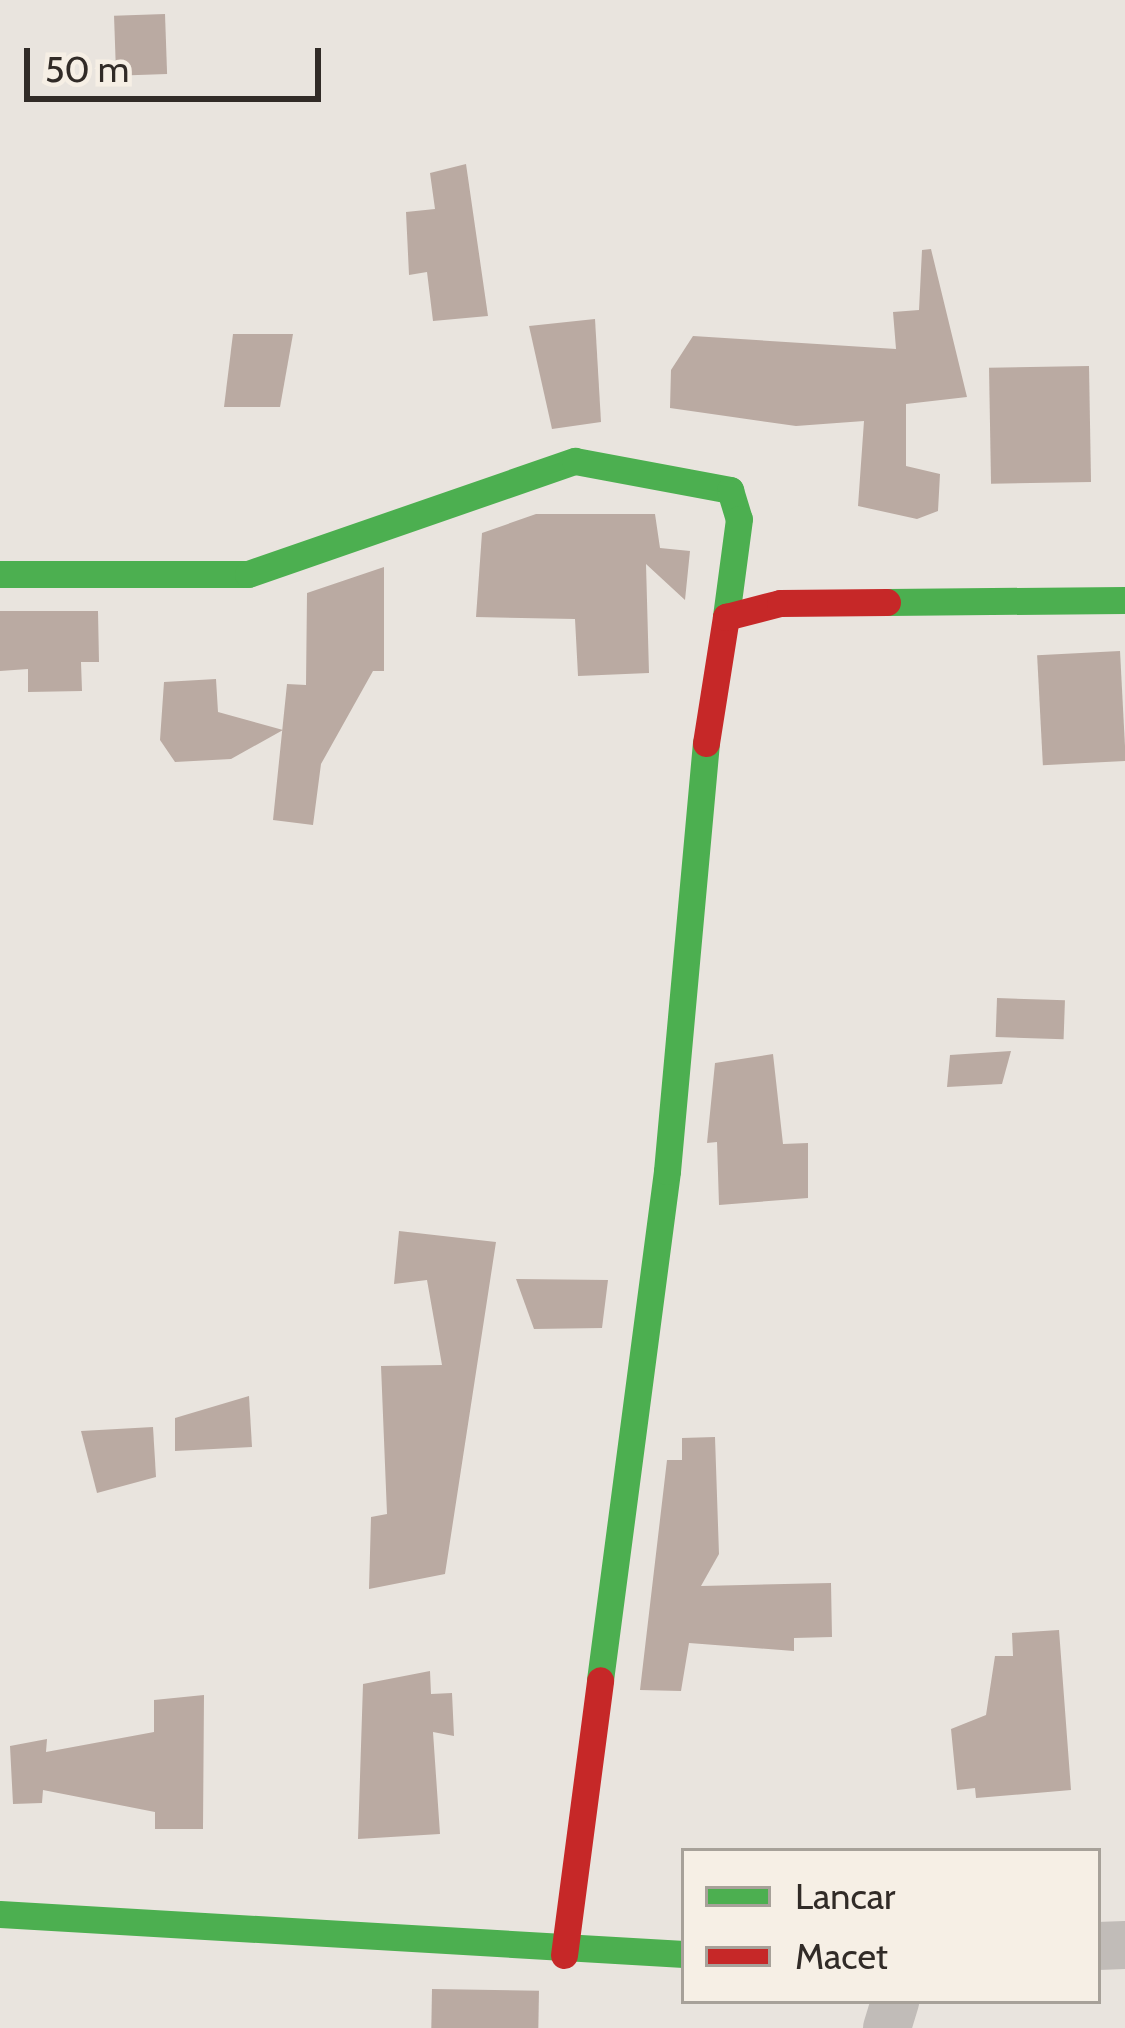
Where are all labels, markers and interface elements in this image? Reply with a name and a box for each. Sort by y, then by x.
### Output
scale bar [30,24,327,98]
text: 50 m [45,47,129,91]
legend [681,1848,1101,2004]
text: Lancar [795,1874,895,1918]
text: Macet [795,1934,888,1978]

